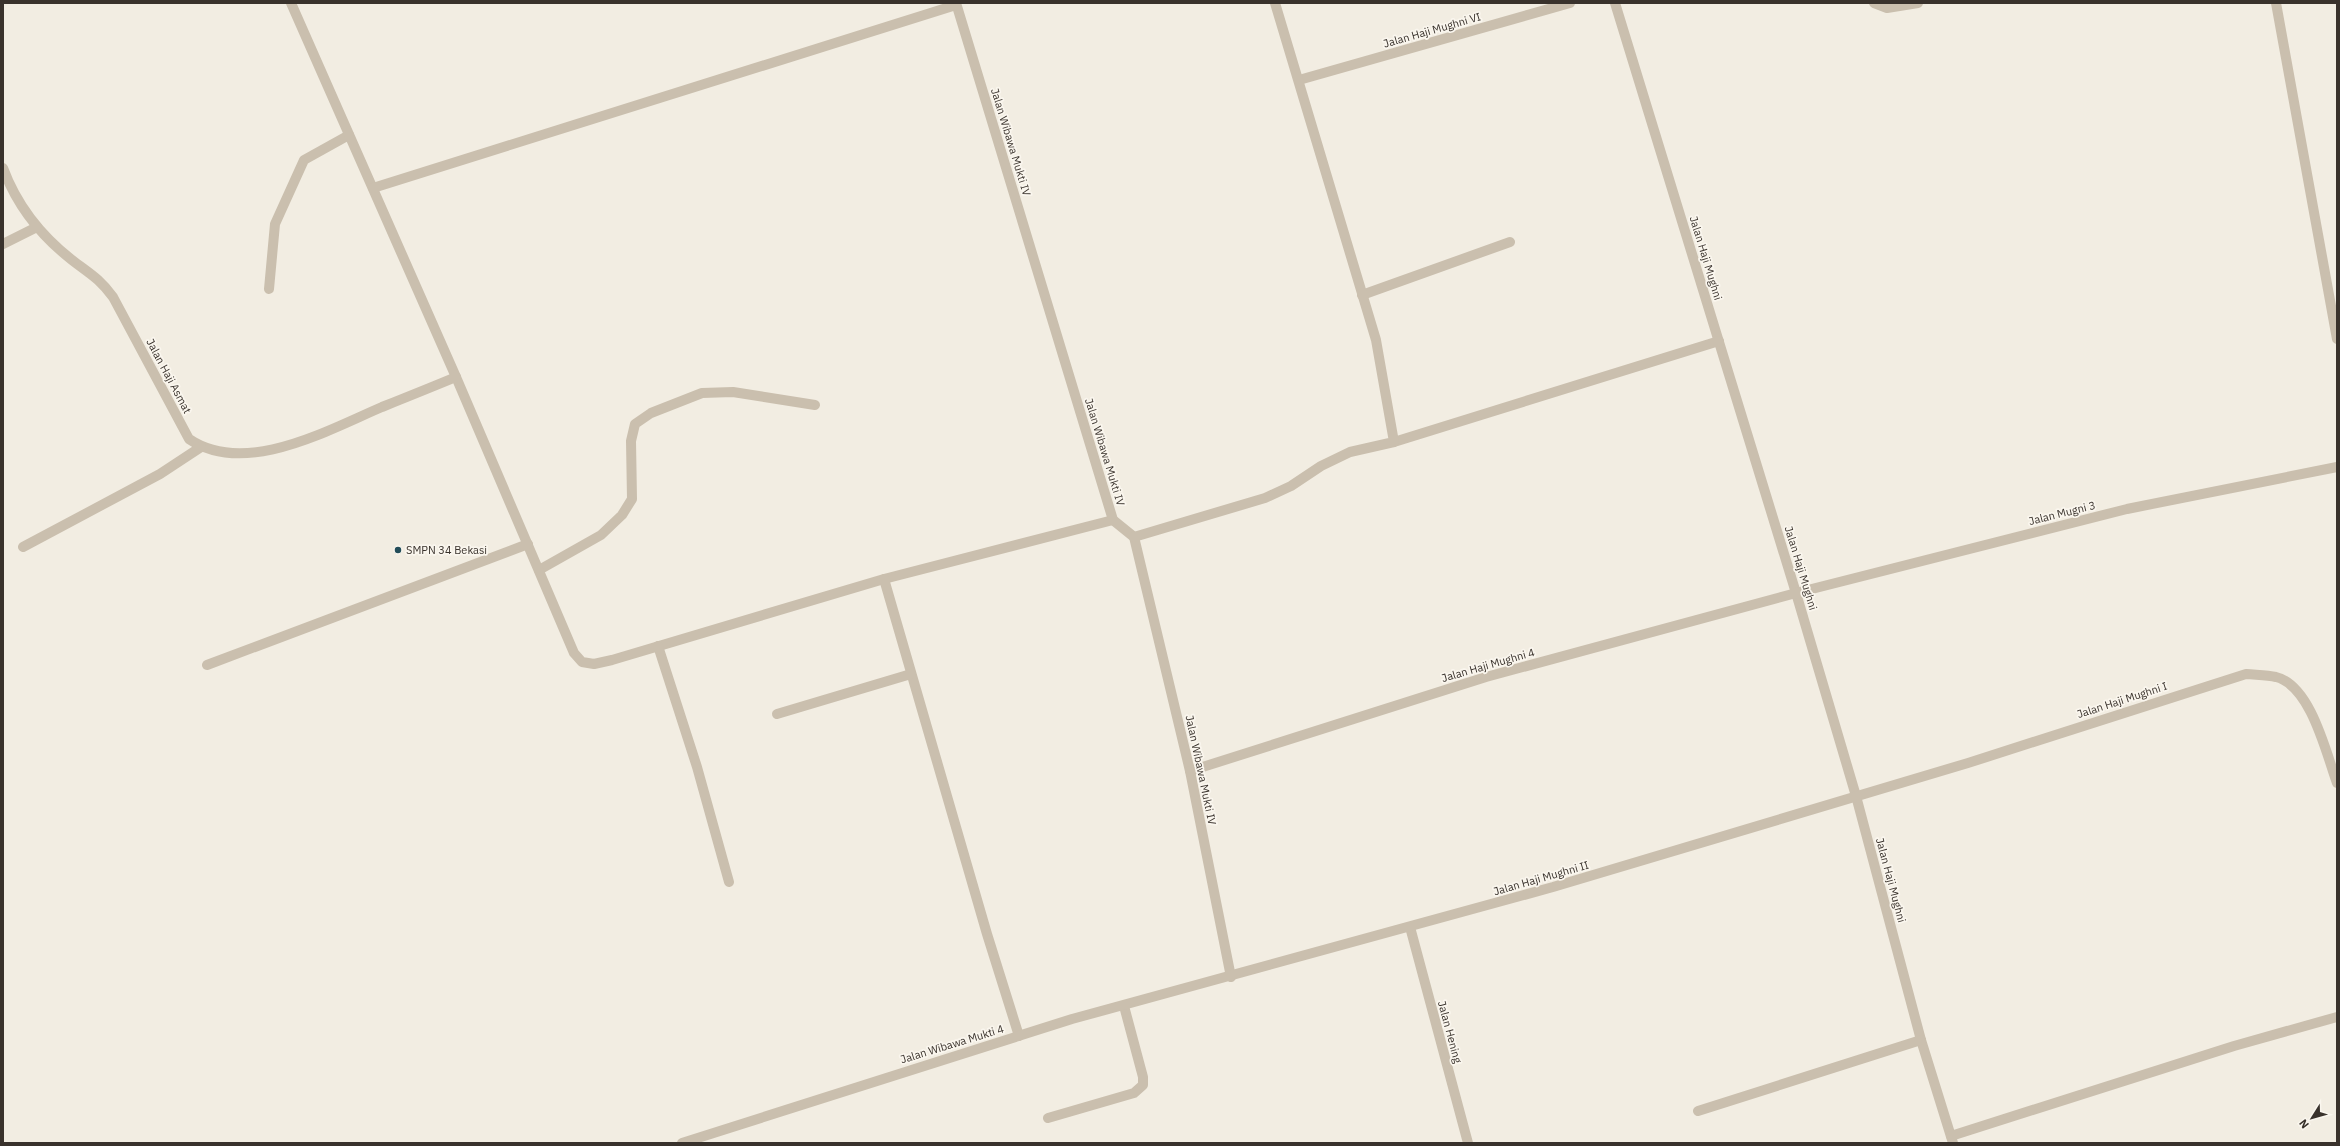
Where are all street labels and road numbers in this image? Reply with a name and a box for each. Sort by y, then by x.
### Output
street label: Jalan Haji Mughni VI [1382,9,1482,51]
street label: Jalan Wibawa Mukti IV [988,86,1034,198]
street label: Jalan Haji Mughni [1687,214,1725,302]
street label: Jalan Haji Asmat [143,336,195,416]
street label: Jalan Wibawa Mukti IV [1082,396,1128,508]
street label: Jalan Mugni 3 [2027,498,2097,528]
street label: Jalan Haji Mughni [1782,524,1820,612]
street label: Jalan Haji Mughni 4 [1440,645,1537,685]
street label: Jalan Haji Mughni I [2075,679,2169,721]
street label: Jalan Wibawa Mukti IV [1183,714,1220,826]
street label: Jalan Haji Mughni [1873,836,1909,924]
street label: Jalan Haji Mughni II [1492,858,1590,898]
street label: Jalan Hening [1435,999,1465,1065]
street label: Jalan Wibawa Mukti 4 [899,1021,1006,1066]

